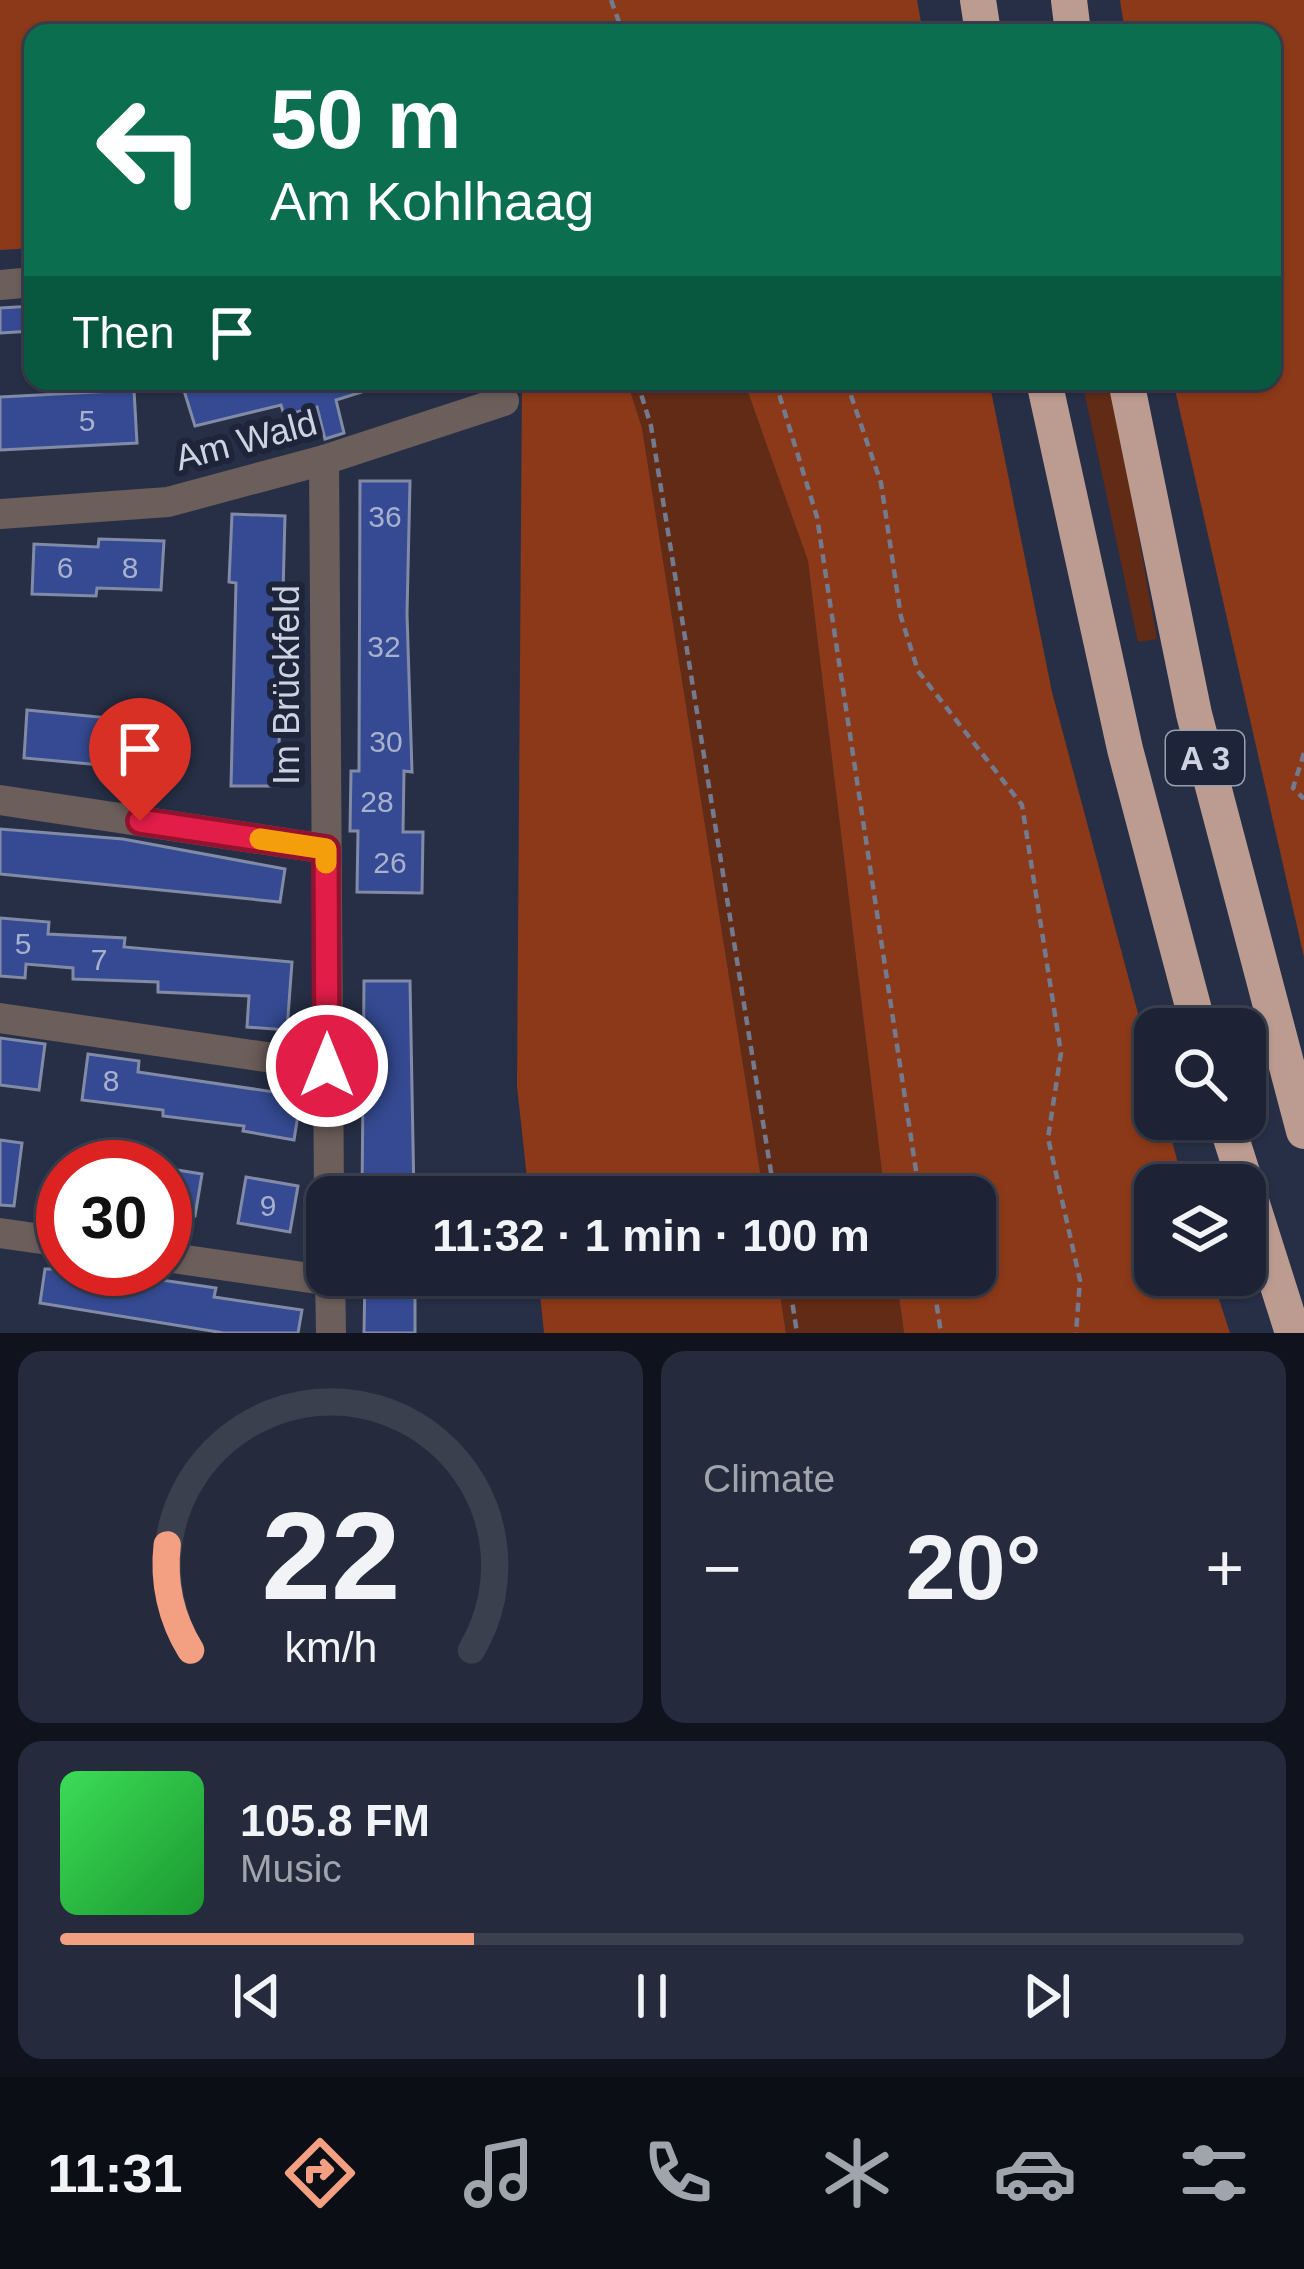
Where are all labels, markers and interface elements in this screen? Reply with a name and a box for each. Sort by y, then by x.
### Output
icon: left [72,72,228,228]
text: 50 m [270,72,461,166]
text: Am Kohlhaag [270,171,594,231]
icon: arrive [199,300,265,366]
text: Then [72,307,175,358]
street label: Am Wald [171,401,321,479]
house number: 5 [79,404,95,437]
house number: 36 [368,500,402,533]
house number: 6 [57,551,73,584]
house number: 8 [122,551,138,584]
street label: Im Brückfeld [266,585,307,785]
house number: 32 [367,630,401,663]
pin [89,698,191,821]
icon: arrive [107,716,173,782]
house number: 30 [369,725,403,758]
road number: A 3 [1166,731,1244,785]
house number: 28 [360,785,394,818]
house number: 26 [373,846,407,879]
house number: 5 [15,927,31,960]
house number: 7 [91,943,107,976]
position arrow [264,1003,390,1129]
map controls [1134,1008,1266,1296]
button: search [1134,1008,1266,1140]
house number: 8 [103,1064,119,1097]
speed limit sign: 30 [36,1140,192,1296]
button: layers [1134,1164,1266,1296]
house number: 9 [260,1189,276,1222]
text: 11:32 · 1 min · 100 m [432,1210,870,1261]
text: Climate [703,1457,835,1500]
text: 22 [261,1486,400,1625]
text: 20° [905,1518,1042,1618]
text: − [703,1531,742,1605]
text: + [1205,1531,1244,1605]
text: km/h [284,1623,377,1671]
text: 105.8 FM [240,1795,430,1846]
text: Music [240,1847,342,1890]
icon: previous [224,1963,290,2029]
icon: pause [619,1963,685,2029]
icon: next [1014,1963,1080,2029]
icon: directions [278,2131,362,2215]
icon: music [457,2131,541,2215]
icon: phone [636,2131,720,2215]
icon: climate [815,2131,899,2215]
icon: car [993,2131,1077,2215]
icon: filters [1172,2131,1256,2215]
text: 11:31 [47,2143,183,2203]

